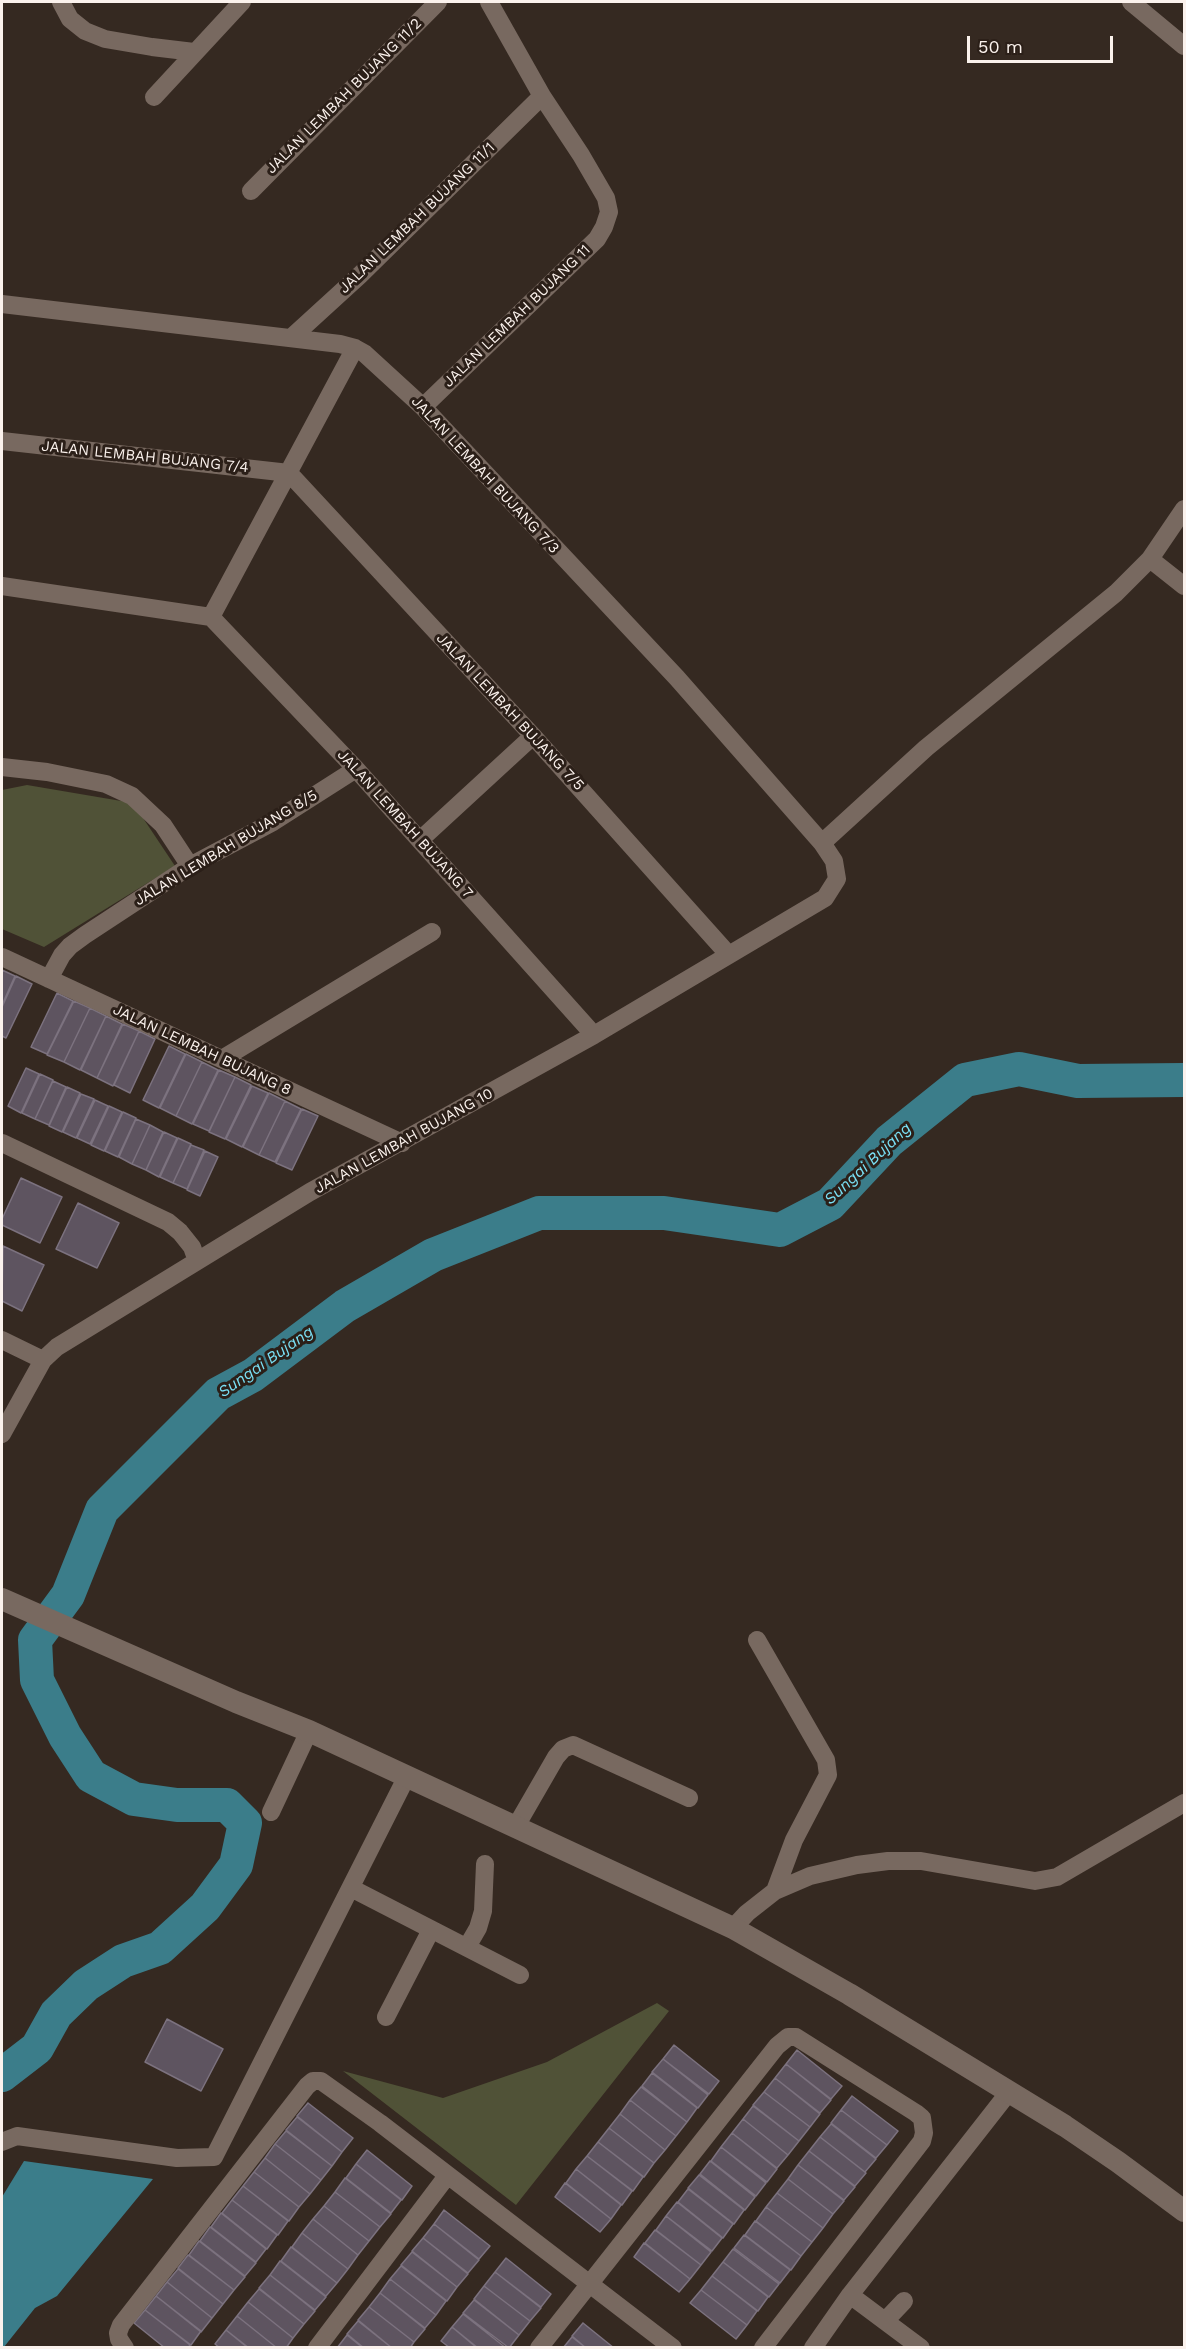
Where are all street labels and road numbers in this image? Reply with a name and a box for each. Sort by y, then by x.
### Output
street label: JALAN LEMBAH BUJANG 11/2 [263,15,425,177]
street label: JALAN LEMBAH BUJANG 11/1 [335,139,499,297]
street label: JALAN LEMBAH BUJANG 11 [440,241,594,391]
street label: JALAN LEMBAH BUJANG 7/3 [407,393,563,557]
street label: JALAN LEMBAH BUJANG 7/4 [41,437,249,477]
street label: JALAN LEMBAH BUJANG 7/5 [432,630,588,794]
street label: JALAN LEMBAH BUJANG 7 [333,746,477,902]
street label: JALAN LEMBAH BUJANG 8/5 [131,786,321,910]
street label: JALAN LEMBAH BUJANG 8 [110,1001,294,1099]
street label: JALAN LEMBAH BUJANG 10 [312,1084,496,1198]

